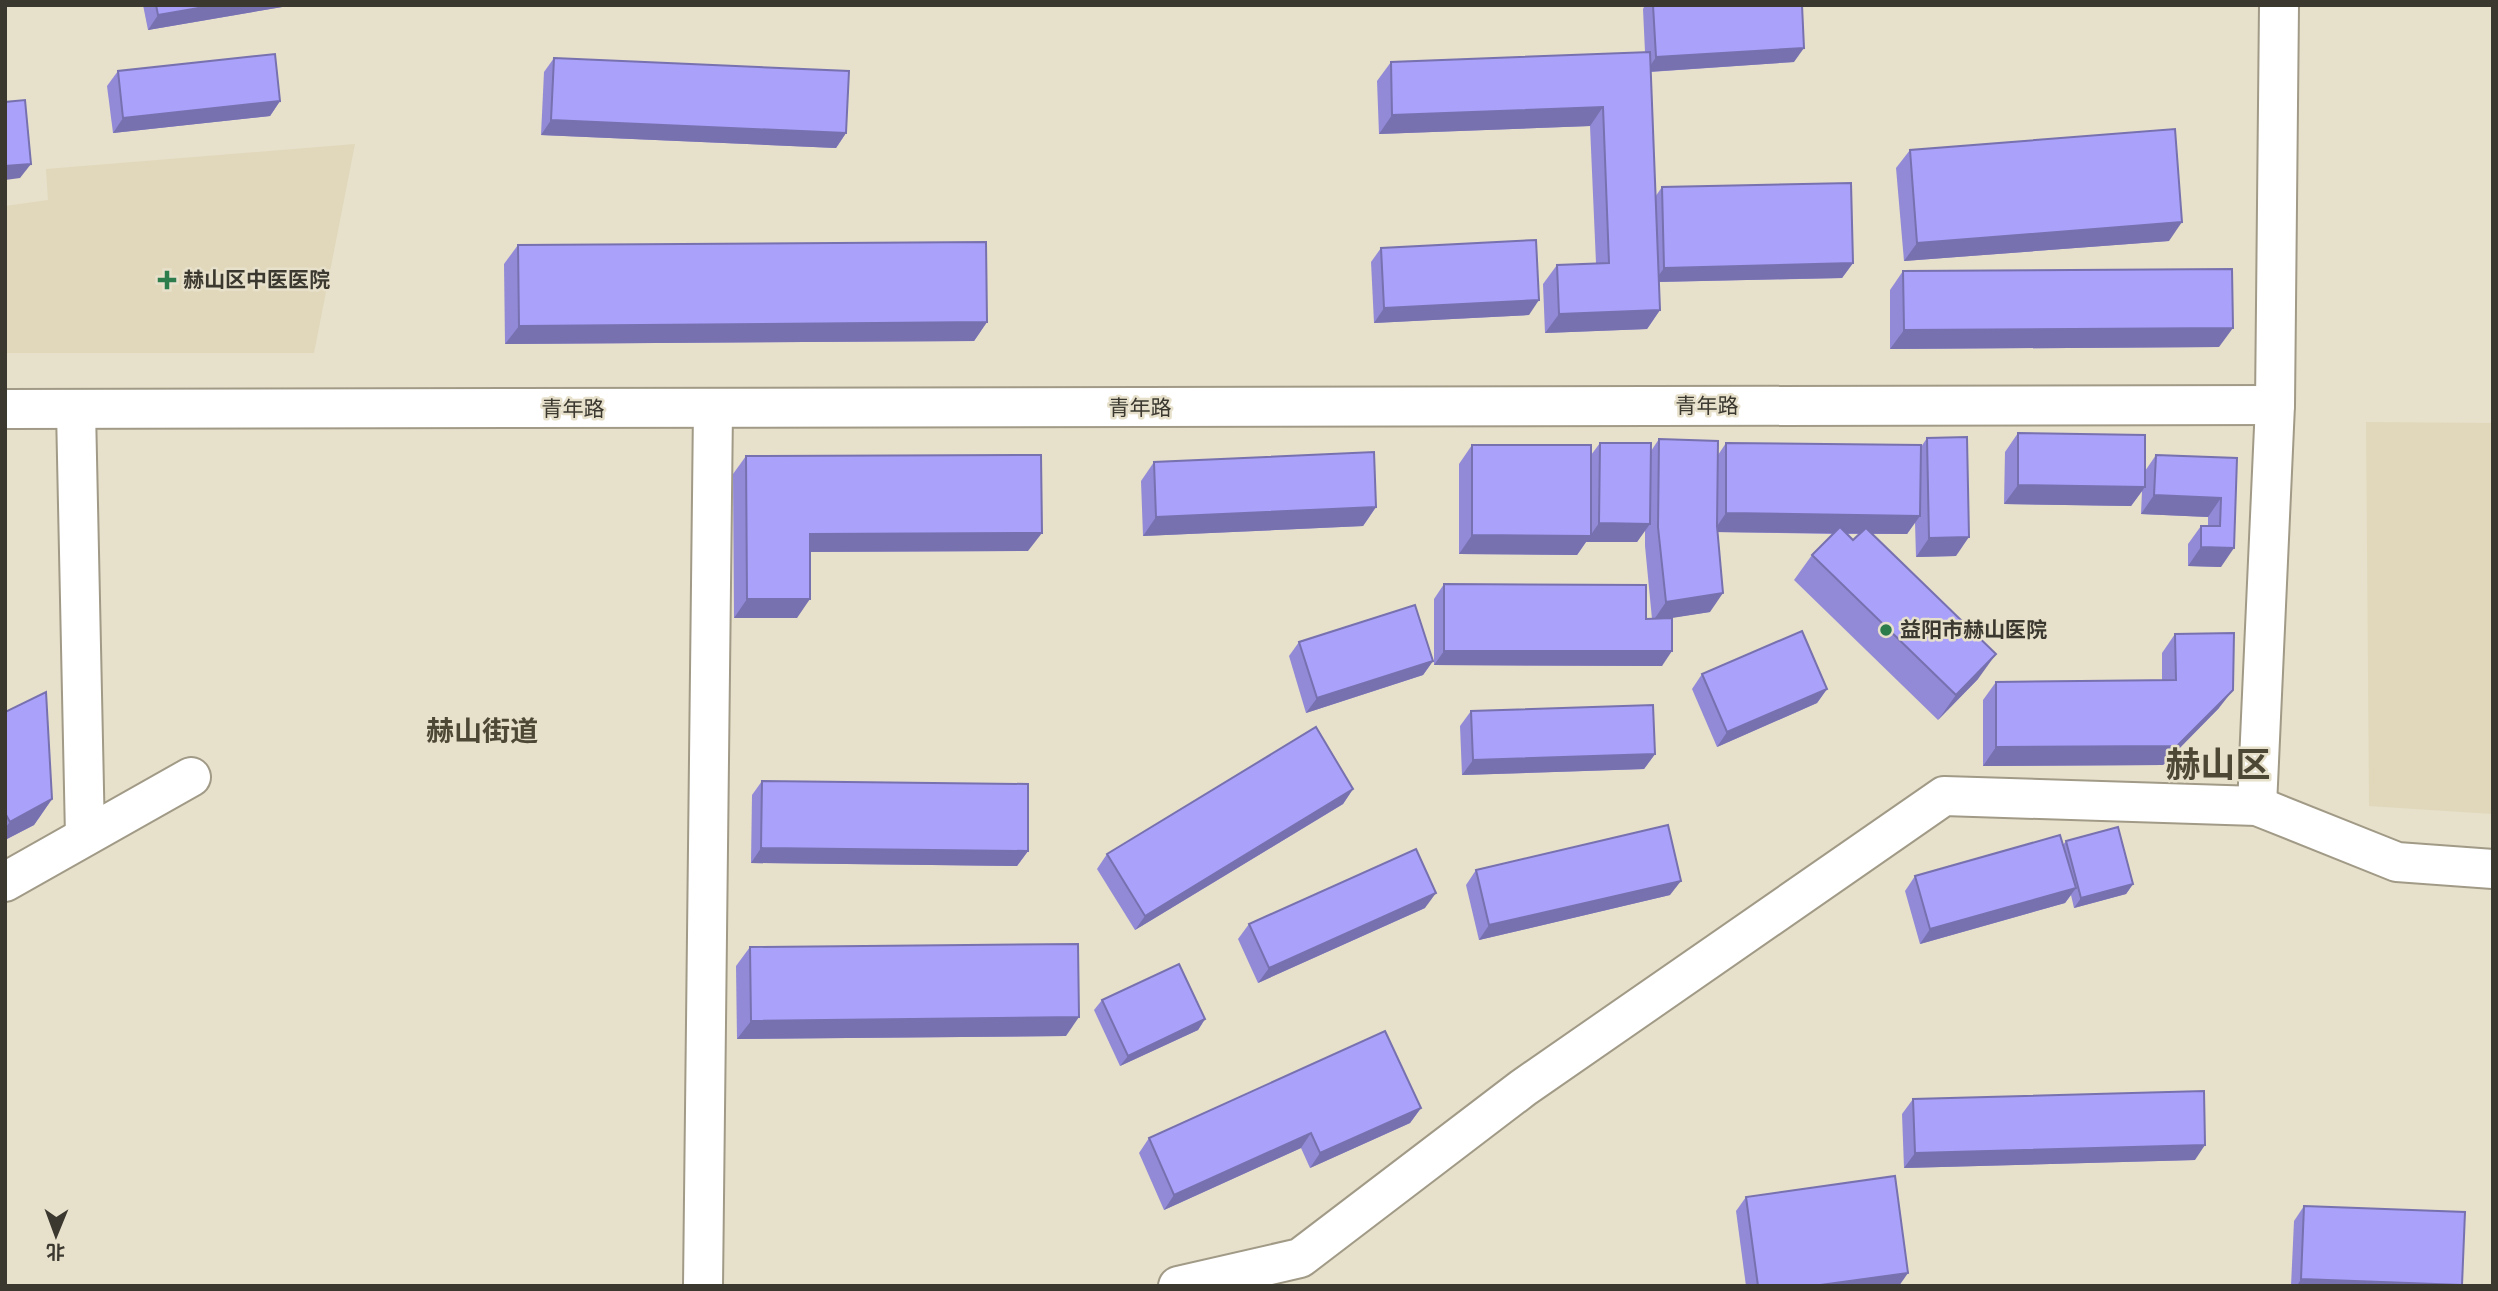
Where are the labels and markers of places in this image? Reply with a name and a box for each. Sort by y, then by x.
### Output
place label: 赫山区中医医院 [183,267,330,293]
marker: 赫山区中医医院 [157,270,177,290]
place label: 益阳市赫山医院 [1900,617,2047,643]
marker: 益阳市赫山医院 [1878,622,1894,638]

